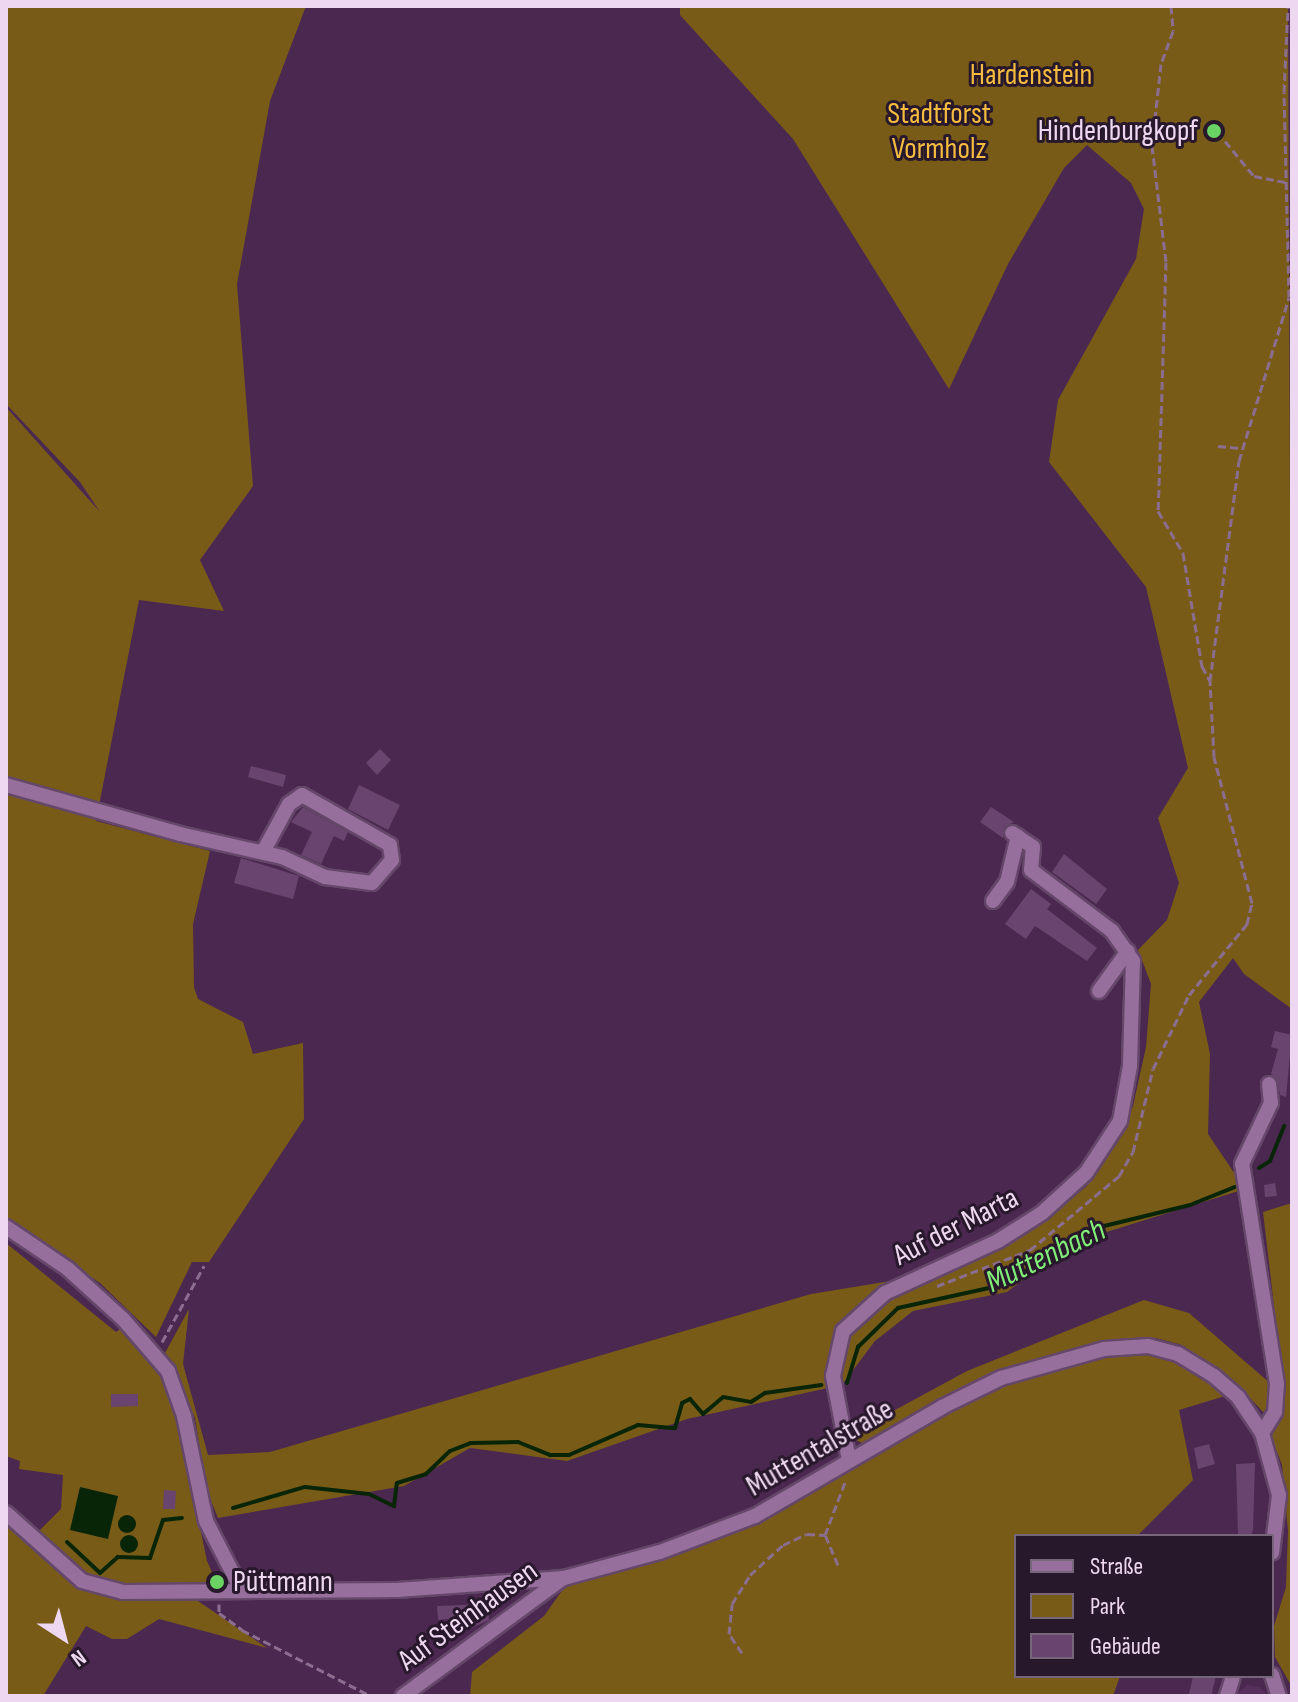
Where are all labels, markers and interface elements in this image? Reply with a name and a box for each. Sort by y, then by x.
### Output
park label: Hardenstein [970,57,1092,93]
park label: Stadtforst Vormholz [887,96,991,166]
place label: Hindenburgkopf [1038,113,1198,149]
marker: Hindenburgkopf [1205,122,1223,140]
street label: Auf der Marta [887,1180,1025,1274]
water label: Muttenbach [980,1212,1112,1302]
street label: Muttentalstraße [740,1391,900,1505]
legend [1014,1534,1274,1678]
text: Straße [1090,1552,1143,1581]
street label: Auf Steinhausen [391,1553,545,1679]
place label: Püttmann [233,1564,333,1600]
marker: Püttmann [208,1573,226,1591]
text: Park [1090,1592,1125,1621]
north arrow [24,1598,104,1678]
text: Gebäude [1090,1632,1161,1661]
text: N [66,1643,91,1672]

